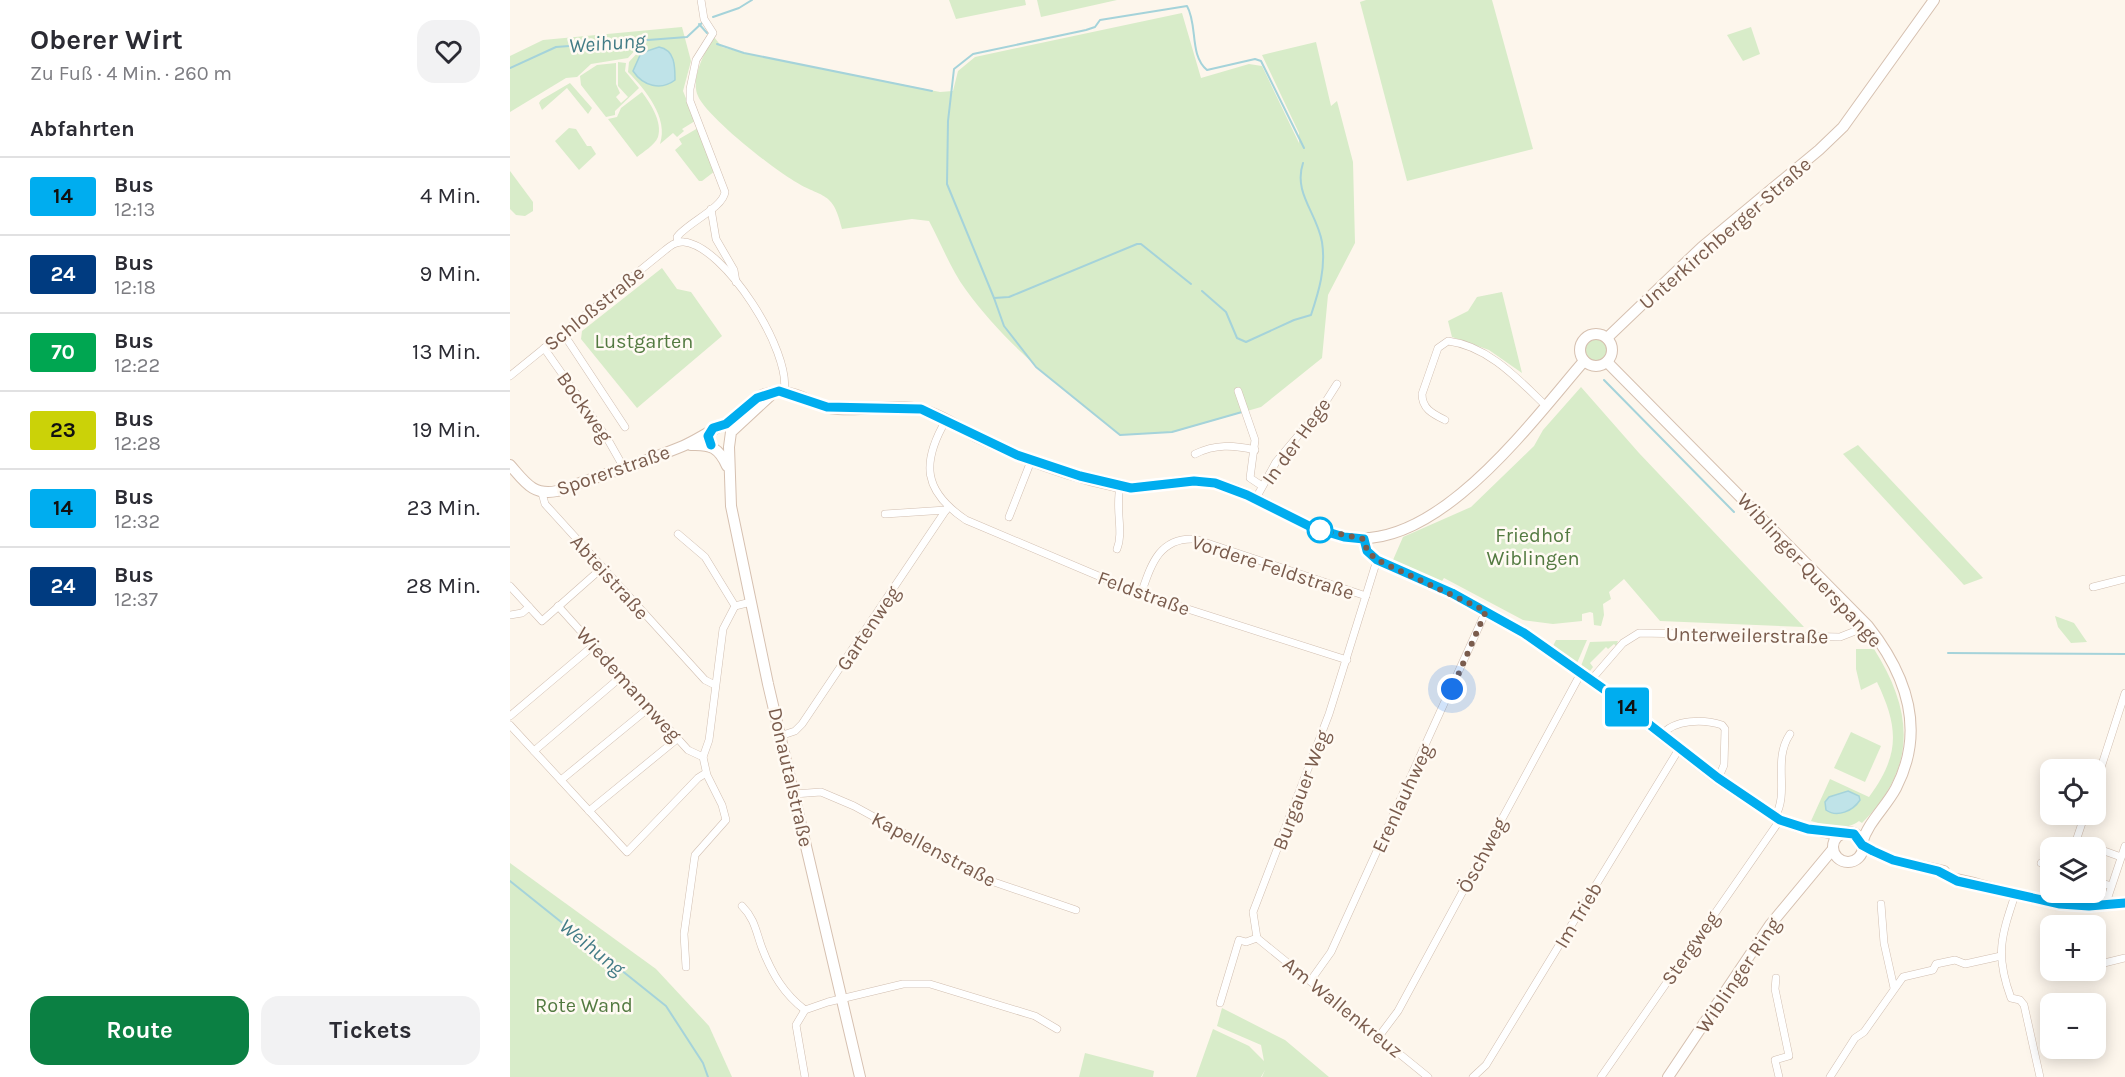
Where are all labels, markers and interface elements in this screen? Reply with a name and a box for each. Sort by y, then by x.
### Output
button: heart [417,20,480,83]
text: Oberer Wirt [30,23,183,56]
water label: Weihung [568,28,647,58]
text: Zu Fuß · 4 Min. · 260 m [30,62,232,85]
text: Abfahrten [30,116,135,142]
street label: Unterkirchberger Straße [1635,153,1816,314]
text: Bus [114,172,154,198]
text: 4 Min. [420,183,480,209]
text: 14 [53,184,73,208]
text: 12:13 [114,198,155,221]
text: Bus [114,250,154,276]
text: 9 Min. [420,261,480,287]
street label: Schloßstraße [540,261,649,356]
text: 24 [50,262,76,286]
text: 12:18 [114,276,156,299]
text: Bus [114,328,154,354]
park label: Lustgarten [595,330,693,353]
text: 13 Min. [412,339,480,365]
text: 70 [51,340,75,364]
text: 12:22 [114,354,160,377]
street label: Bockweg [552,368,617,447]
street label: In der Hege [1257,393,1336,489]
text: Bus [114,406,154,432]
text: 19 Min. [412,417,480,443]
text: 23 [50,418,76,442]
text: 12:28 [114,432,161,455]
street label: Sporerstraße [554,440,673,501]
text: Bus [114,484,154,510]
street label: Wiblinger Querspange [1732,489,1887,652]
text: 23 Min. [407,495,480,521]
text: 14 [53,496,73,520]
text: 12:32 [114,510,160,533]
unlabelled marker [1307,517,1333,543]
park label: Friedhof Wiblingen [1487,524,1579,570]
street label: Abteistraße [566,530,654,624]
street label: Vordere Feldstraße [1189,530,1357,605]
text: Bus [114,562,154,588]
street label: Feldstraße [1095,566,1193,621]
text: 28 Min. [406,573,480,599]
text: 24 [50,574,76,598]
street label: Gartenweg [832,582,905,675]
text: 12:37 [114,588,158,611]
street label: Wiedemannweg [571,622,686,746]
street label: Unterweilerstraße [1665,623,1829,648]
your location [1437,674,1467,704]
line badge: 14 [1600,688,1654,726]
text: 14 [1617,695,1637,719]
street label: Donautalstraße [763,705,818,849]
street label: Burgauer Weg [1268,727,1335,854]
street label: Erenlauhweg [1367,740,1438,856]
map controls [2040,759,2106,1059]
button: locate [2040,759,2106,825]
street label: Kapellenstraße [868,807,1000,892]
street label: Öschweg [1453,814,1512,897]
button: layers [2040,837,2106,903]
street label: Im Trieb [1550,878,1607,952]
street label: Stergweg [1657,907,1724,989]
street label: Wiblinger Ring [1691,913,1786,1037]
water label: Weihung [555,914,630,981]
button: + [2040,915,2106,981]
street label: Am Wallenkreuz [1278,952,1407,1063]
button: − [2040,993,2106,1059]
park label: Rote Wand [535,994,633,1017]
button: Route [30,996,249,1065]
button: Tickets [261,996,480,1065]

